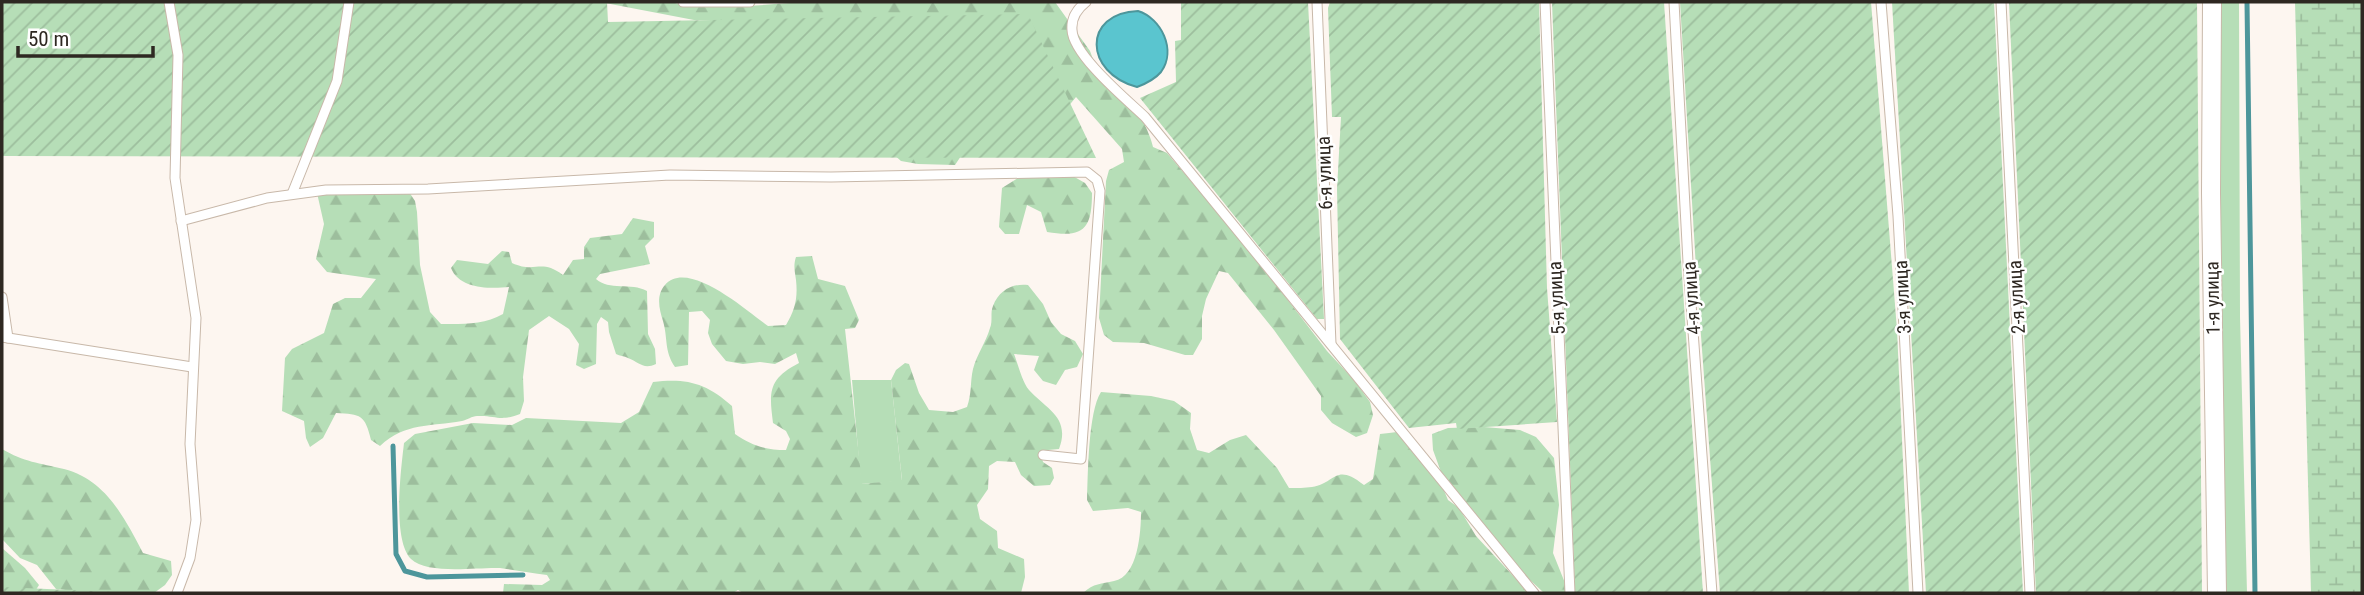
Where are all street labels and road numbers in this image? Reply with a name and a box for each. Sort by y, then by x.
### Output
street label: 6-я улица [1312,136,1337,210]
street label: 4-я улица [1677,260,1706,335]
street label: 3-я улица [1889,260,1916,334]
street label: 2-я улица [2003,260,2030,334]
street label: 5-я улица [1543,261,1570,335]
street label: 1-я улица [2200,261,2225,335]

